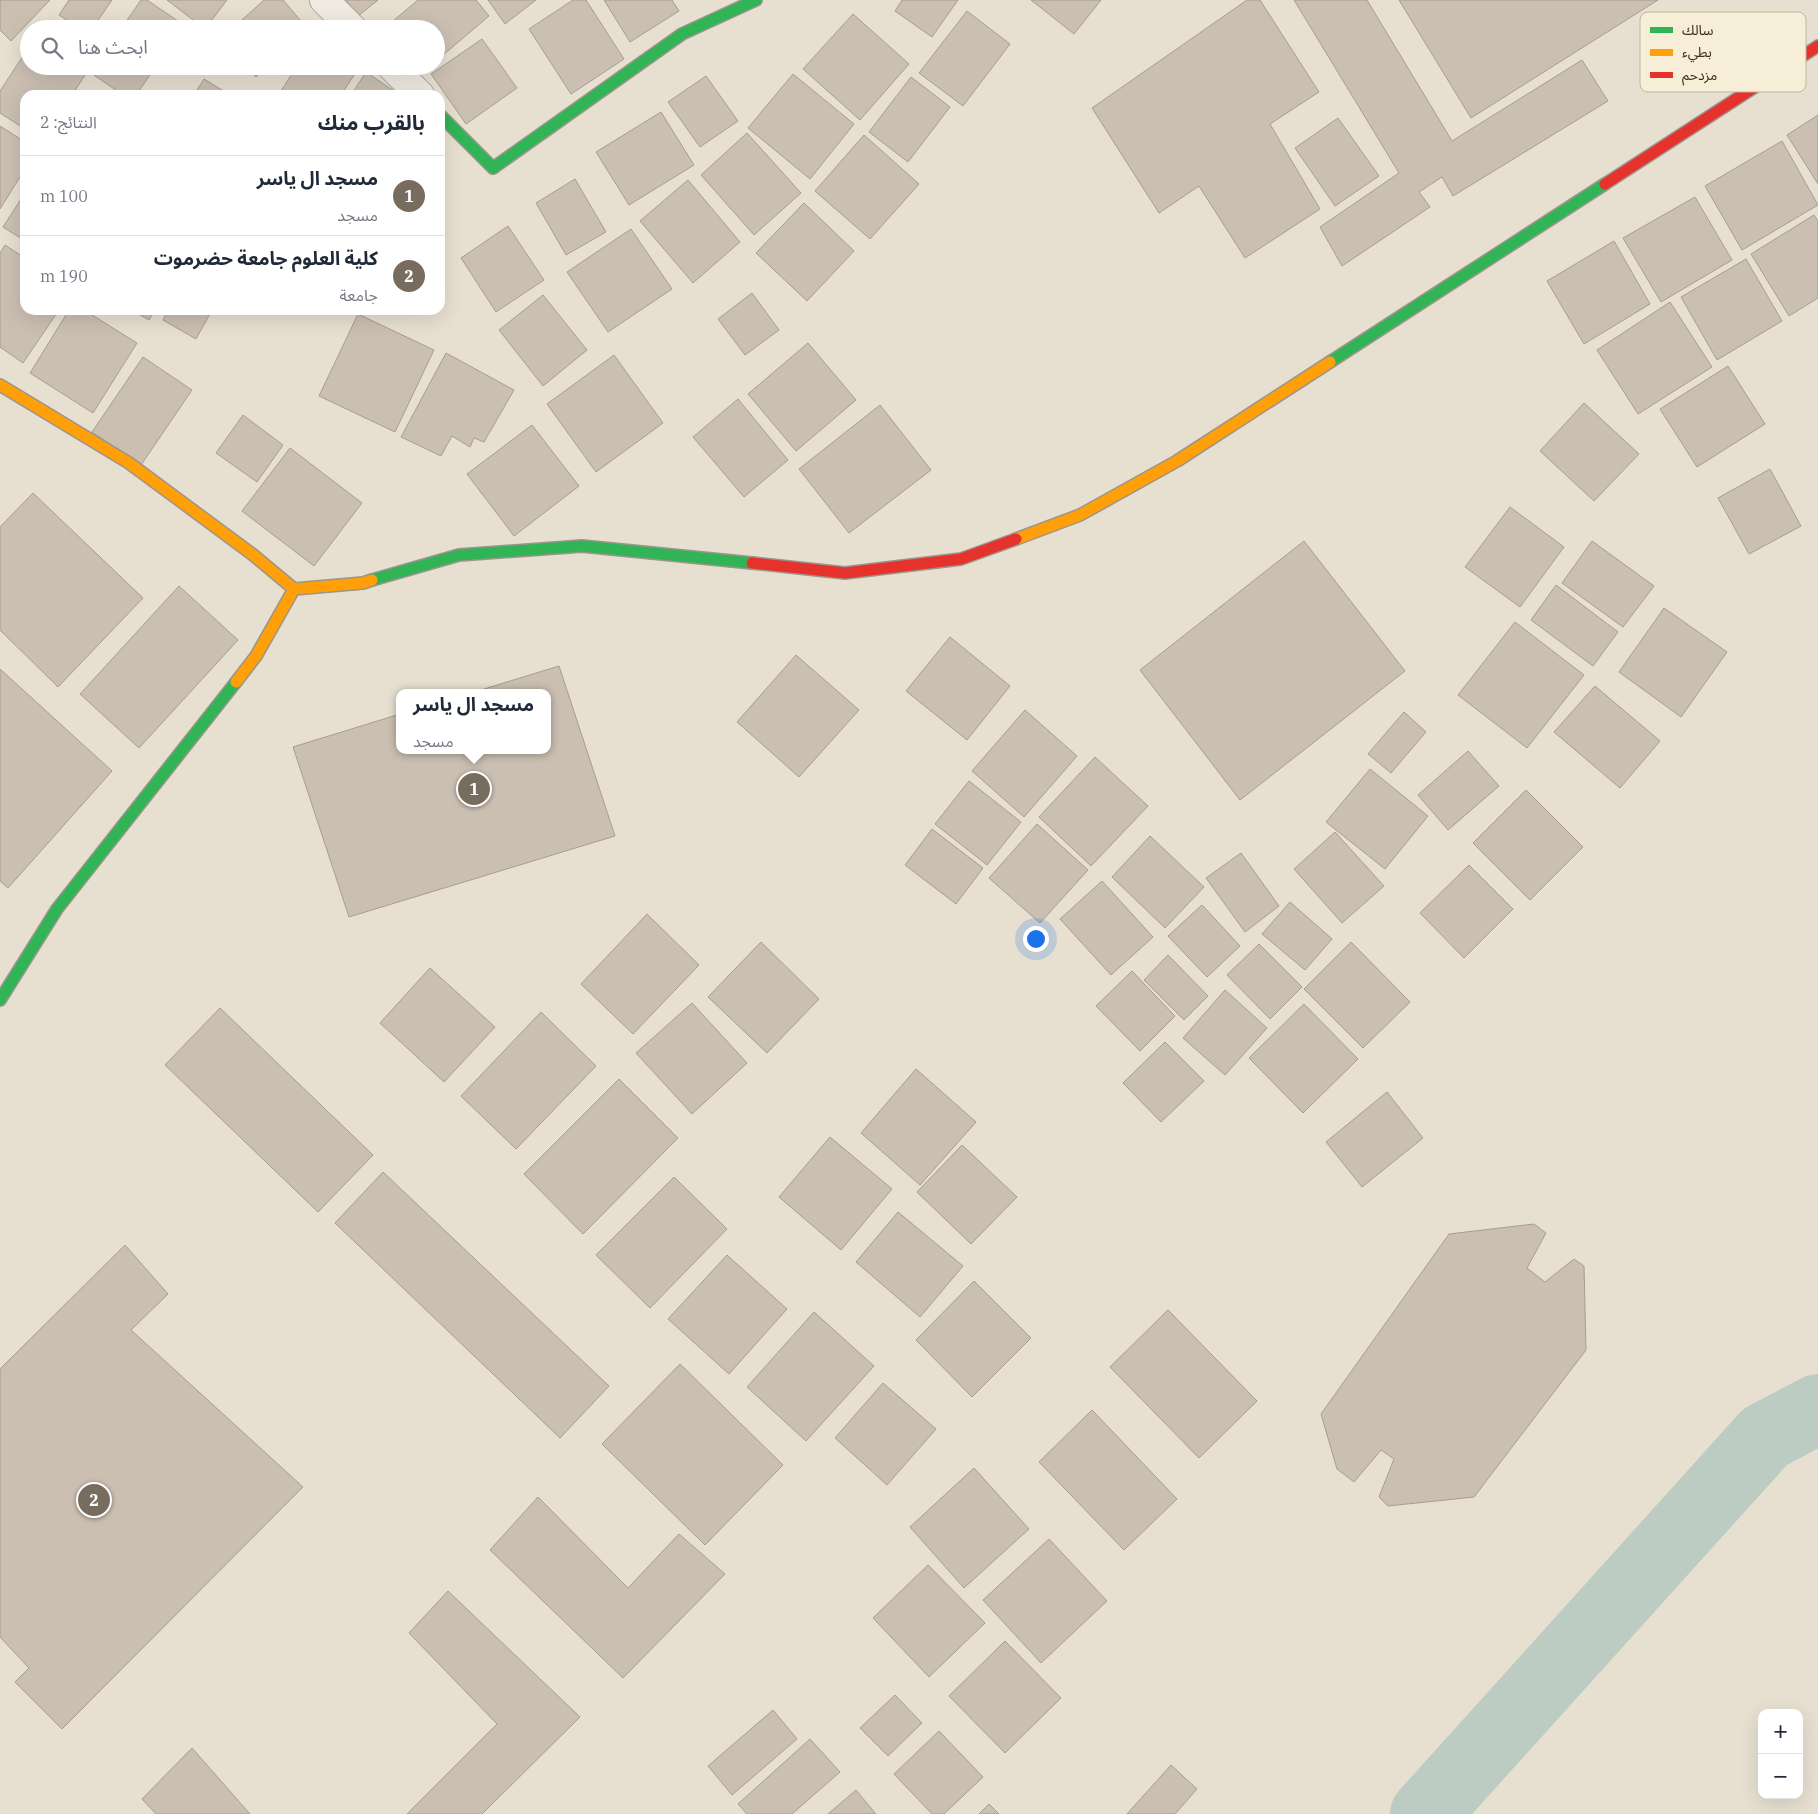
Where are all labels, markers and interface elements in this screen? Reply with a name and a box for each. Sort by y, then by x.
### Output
legend [1640,12,1806,92]
search box [20,20,445,75]
text: سالك [1682,21,1714,39]
icon: search [38,34,66,62]
text: ابحث هنا [78,35,148,59]
text: بطيء [1682,43,1712,63]
text: مزدحم [1682,66,1717,86]
text: بالقرب منك [318,108,425,136]
text: النتائج: 2 [40,112,97,132]
text: مسجد ال ياسر [257,166,378,190]
text: 100 m [40,186,88,206]
text: 1 [404,186,414,206]
text: مسجد [337,205,378,225]
text: كلية العلوم جامعة حضرموت [154,246,378,270]
text: 190 m [40,266,88,286]
text: 2 [404,266,414,286]
text: جامعة [339,285,378,305]
popup [396,689,551,754]
text: مسجد ال ياسر [413,692,534,716]
text: مسجد [413,731,454,751]
pin: 1 [458,770,490,808]
your location [1023,926,1049,952]
pin: 2 [78,1481,110,1519]
map controls [1758,1709,1803,1799]
button: + [1758,1709,1803,1754]
button: − [1758,1754,1803,1799]

